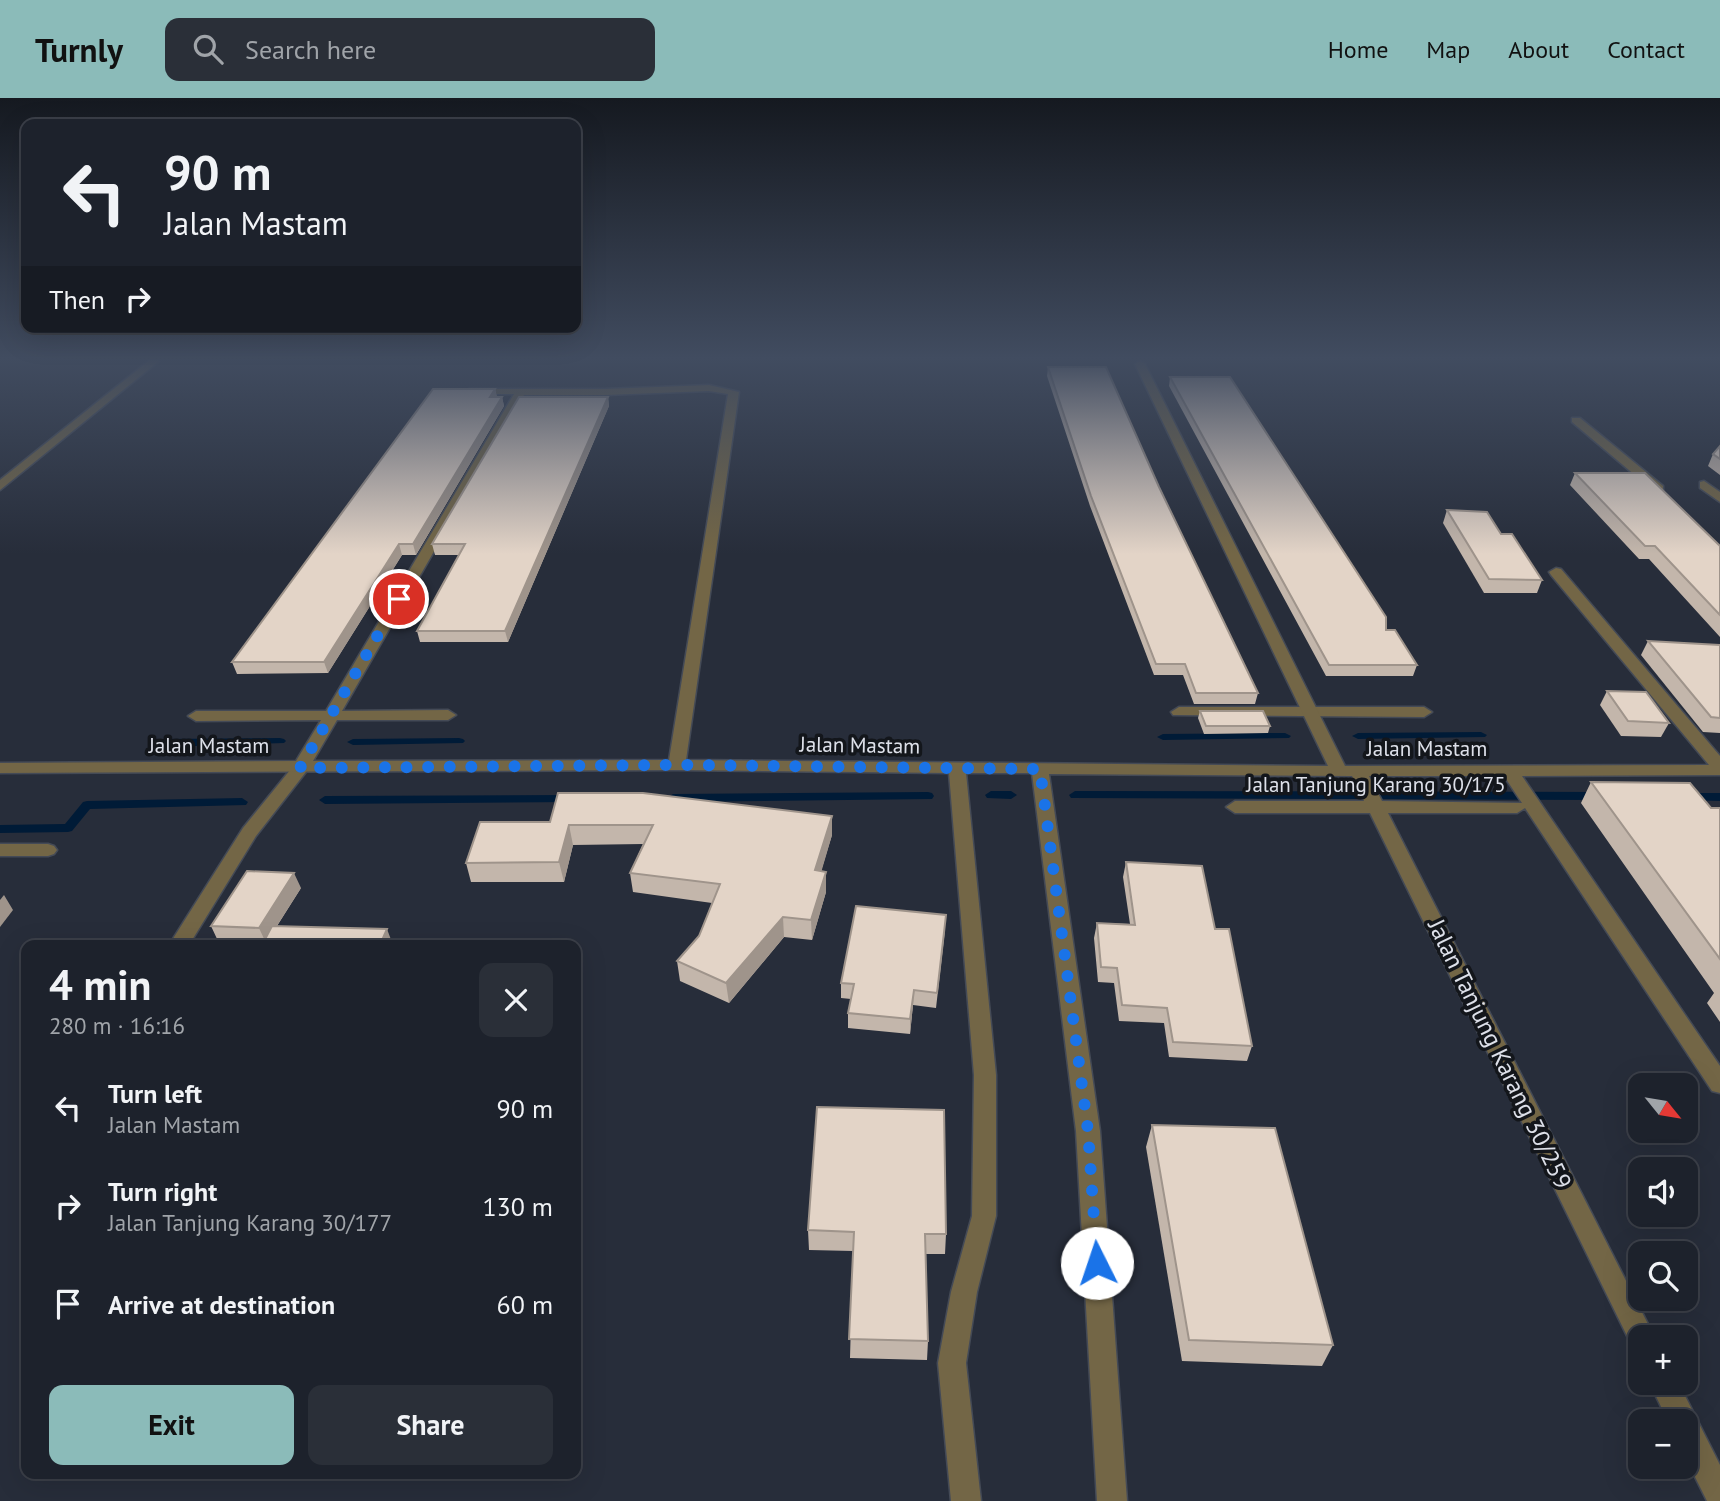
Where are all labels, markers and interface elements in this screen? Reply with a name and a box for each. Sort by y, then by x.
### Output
search box [165,18,655,81]
text: Turnly [35,28,123,71]
icon: search [189,30,227,68]
text: Search here [245,33,376,66]
text: Home [1328,34,1388,65]
text: Map [1426,34,1470,65]
text: About [1508,34,1569,65]
text: Contact [1607,34,1685,65]
text: 90 m [164,140,271,204]
icon: left [49,147,140,238]
text: Jalan Mastam [164,202,348,244]
icon: right [119,280,157,318]
text: Then [49,283,105,316]
pin [369,569,429,629]
icon: arrive [380,580,418,618]
street label: Jalan Mastam [798,730,921,760]
street label: Jalan Mastam [148,732,269,759]
street label: Jalan Mastam [1366,735,1487,762]
street label: Jalan Tanjung Karang 30/175 [1245,771,1506,798]
street label: Jalan Tanjung Karang 30/259 [1421,913,1579,1194]
text: 4 min [49,957,151,1012]
button: close [479,963,553,1037]
text: 280 m · 16:16 [49,1011,185,1040]
north arrow [1628,1073,1698,1143]
map controls [1628,1073,1698,1479]
text: Turn left [108,1077,202,1110]
icon: left [49,1089,87,1127]
text: 90 m [497,1092,553,1125]
text: Jalan Mastam [108,1110,240,1139]
button: sound [1628,1157,1698,1227]
text: Turn right [108,1175,217,1208]
icon: right [49,1187,87,1225]
text: 130 m [482,1190,553,1223]
text: Jalan Tanjung Karang 30/177 [108,1208,392,1237]
position arrow [1060,1226,1134,1300]
button: search [1628,1241,1698,1311]
icon: arrive [49,1285,87,1323]
text: Arrive at destination [108,1288,335,1321]
text: 60 m [497,1288,553,1321]
button: + [1628,1325,1698,1395]
button: Exit [49,1385,294,1465]
button: Share [308,1385,553,1465]
button: − [1628,1409,1698,1479]

